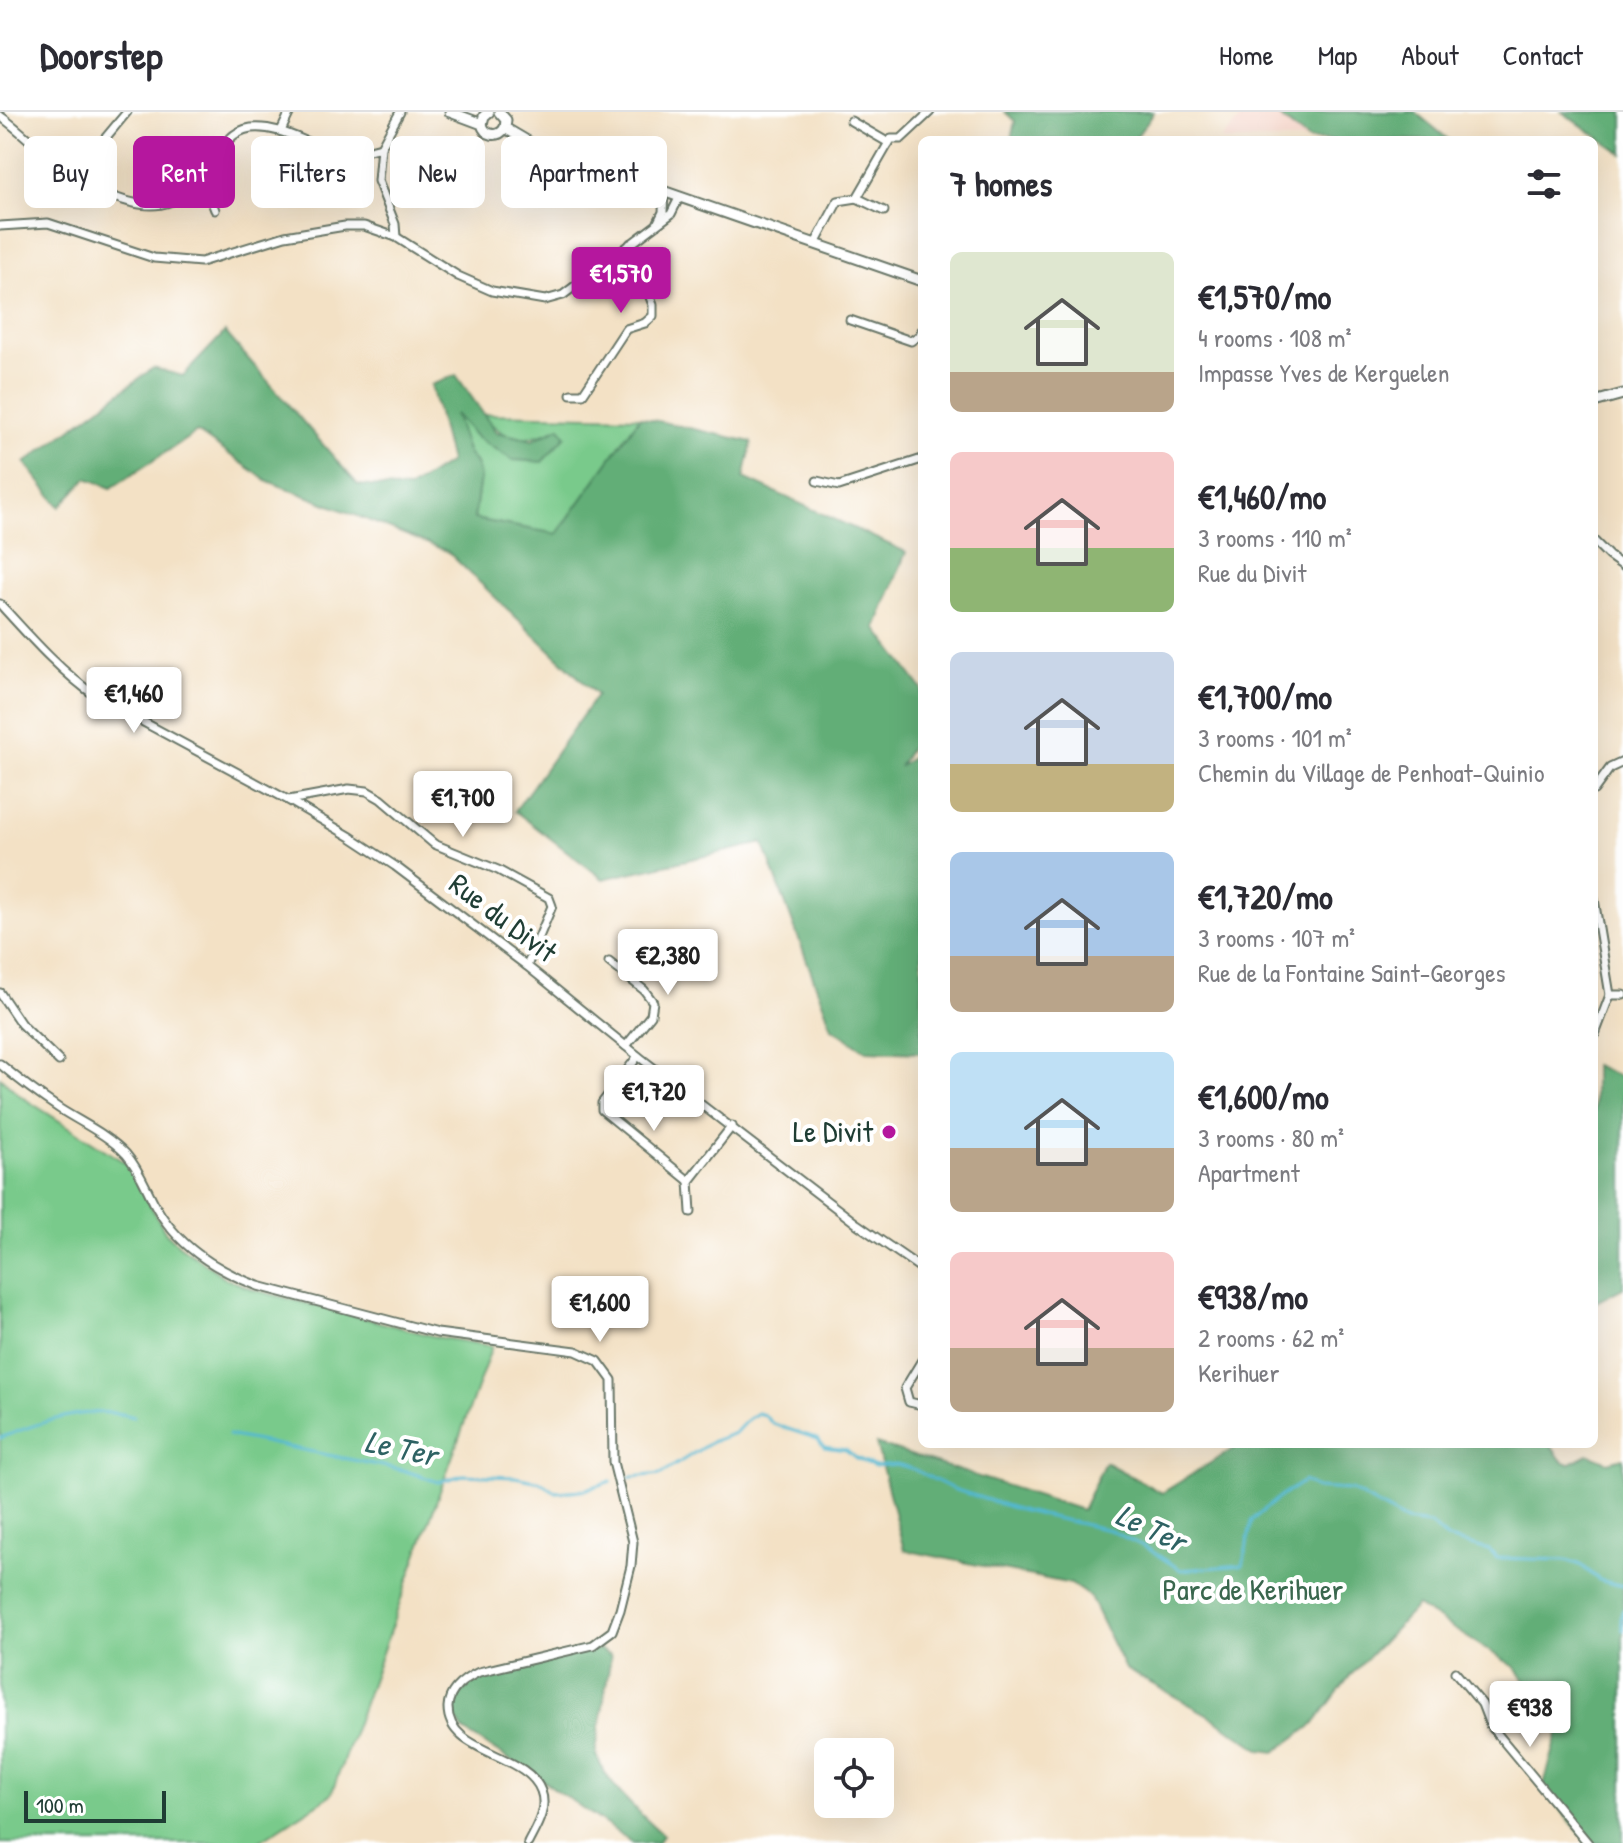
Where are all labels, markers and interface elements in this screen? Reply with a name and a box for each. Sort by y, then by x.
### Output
text: Doorstep [40,29,162,81]
text: Home [1219,36,1274,74]
text: Map [1318,36,1357,74]
text: About [1401,36,1459,74]
text: Contact [1503,36,1583,74]
chip: Buy [24,136,117,208]
chip: Rent [133,136,235,208]
chip: Filters [251,136,374,208]
chip: New [390,136,485,208]
chip: Apartment [501,136,667,208]
text: 7 homes [950,161,1052,207]
icon: filters [1522,162,1566,206]
pin: €1,570 [556,247,686,315]
text: €1,570 [590,255,652,290]
text: €1,570/mo [1198,274,1331,320]
icon: home [1014,284,1110,380]
text: 4 rooms · 108 m² [1198,320,1352,355]
text: Impasse Yves de Kerguelen [1198,355,1449,390]
text: €1,460/mo [1198,474,1326,520]
icon: home [1014,484,1110,580]
text: 3 rooms · 110 m² [1198,520,1352,555]
text: Rue du Divit [1198,555,1306,590]
pin: €1,460 [69,667,199,735]
text: €1,700/mo [1198,674,1332,720]
text: €1,460 [105,675,163,710]
icon: home [1014,684,1110,780]
text: 3 rooms · 101 m² [1198,720,1352,755]
text: Chemin du Village de Penhoat-Quinio [1198,755,1544,790]
pin: €1,700 [398,771,528,839]
text: €1,700 [431,779,495,814]
street label: Rue du Divit [442,864,566,971]
text: €1,720/mo [1198,874,1333,920]
icon: home [1014,884,1110,980]
text: 3 rooms · 107 m² [1198,920,1355,955]
pin: €2,380 [603,929,733,997]
text: €2,380 [636,937,700,972]
text: Rue de la Fontaine Saint-Georges [1198,955,1506,990]
pin: €1,720 [589,1065,719,1133]
text: €1,720 [622,1073,686,1108]
text: €1,600/mo [1198,1074,1329,1120]
icon: home [1014,1084,1110,1180]
place label: Le Divit [793,1111,874,1151]
text: 3 rooms · 80 m² [1198,1120,1344,1155]
marker: Le Divit [880,1123,898,1141]
text: Apartment [1198,1155,1300,1190]
text: €938/mo [1198,1274,1308,1320]
pin: €1,600 [535,1276,665,1344]
text: €1,600 [570,1284,630,1319]
icon: home [1014,1284,1110,1380]
text: 2 rooms · 62 m² [1198,1320,1344,1355]
text: Kerihuer [1198,1355,1279,1390]
water label: Le Ter [361,1419,444,1477]
water label: Le Ter [1109,1493,1196,1564]
park label: Parc de Kerihuer [1163,1569,1344,1609]
pin: €938 [1483,1681,1577,1749]
text: €938 [1508,1689,1552,1724]
map controls [814,1738,894,1818]
button: locate [814,1738,894,1818]
scale bar [24,1787,166,1823]
text: 100 m [36,1790,84,1820]

